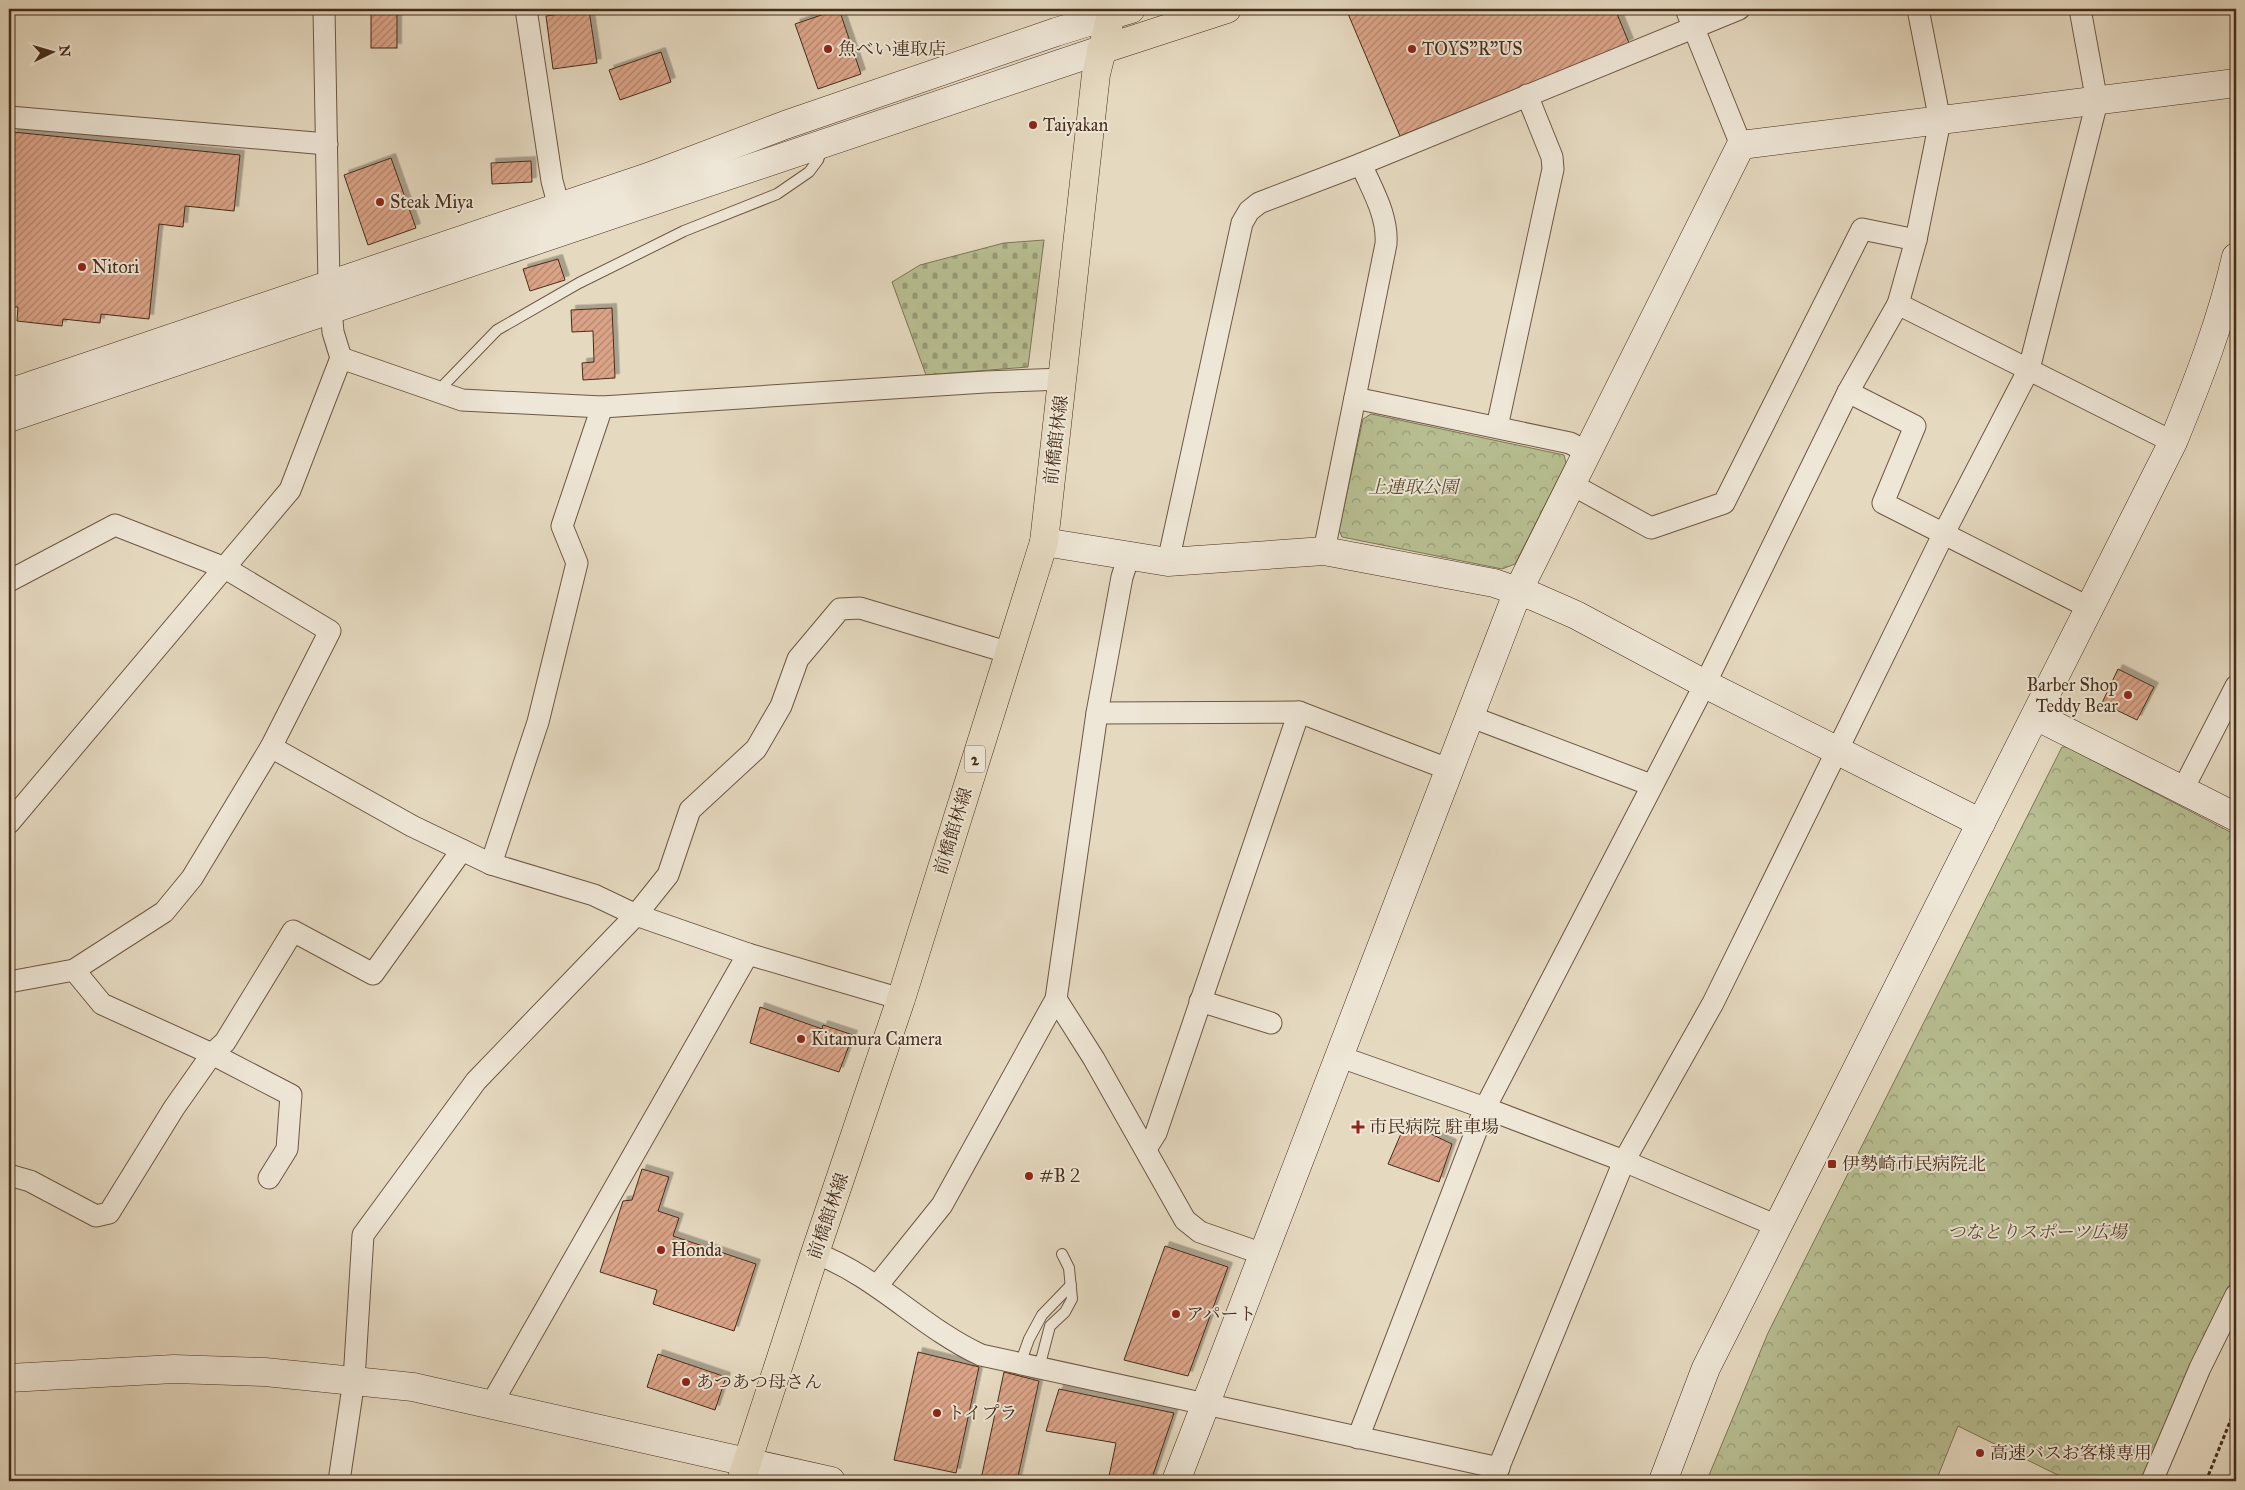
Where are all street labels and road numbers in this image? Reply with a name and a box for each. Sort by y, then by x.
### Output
street label: 前橋館林線 [1040,394,1072,486]
road number: 2 [965,746,985,772]
street label: 前橋館林線 [929,785,977,877]
street label: 前橋館林線 [803,1170,853,1262]

